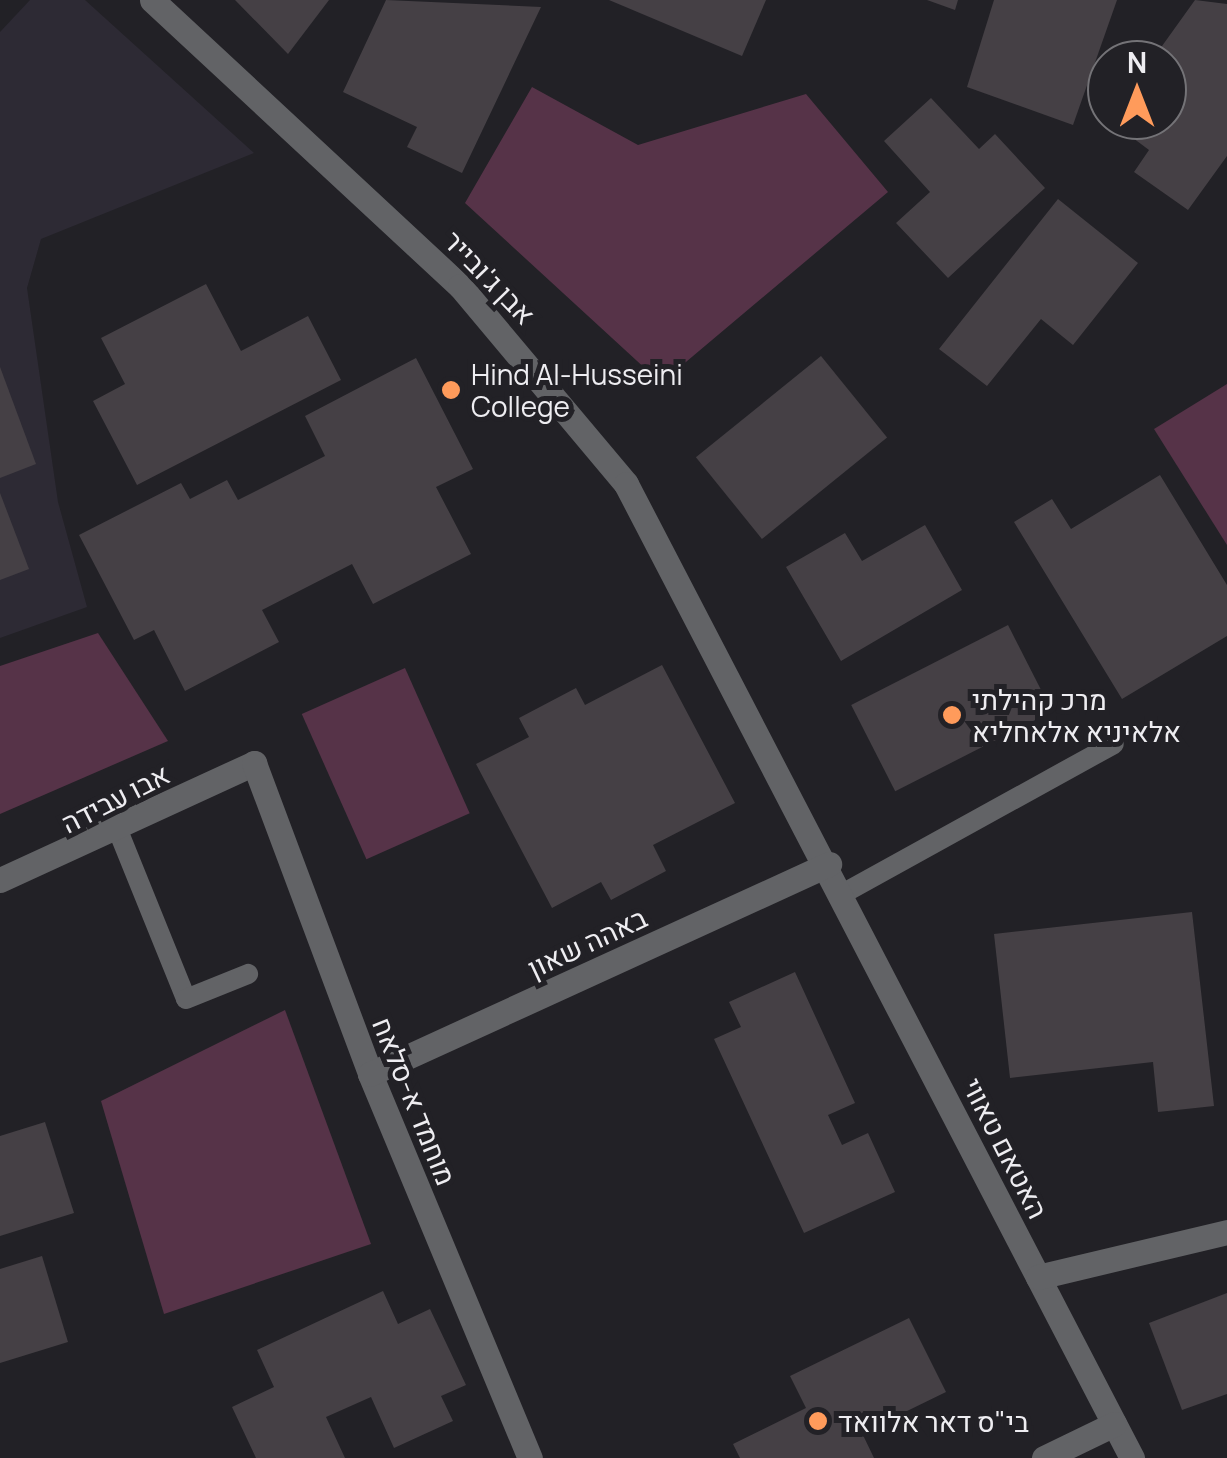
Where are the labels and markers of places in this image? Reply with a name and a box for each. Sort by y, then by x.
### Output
place label: Hind Al-Husseini College [471,357,683,423]
marker: Hind Al-Husseini College [440,379,462,401]
place label: מרכ קהילתי אלאיניא אלאחליא [972,682,1181,748]
marker: מרכ קהילתי אלאיניא אלאחליא [941,704,963,726]
place label: בי"ס דאר אלוואד [838,1404,1029,1438]
marker: בי"ס דאר אלוואד [807,1410,829,1432]

